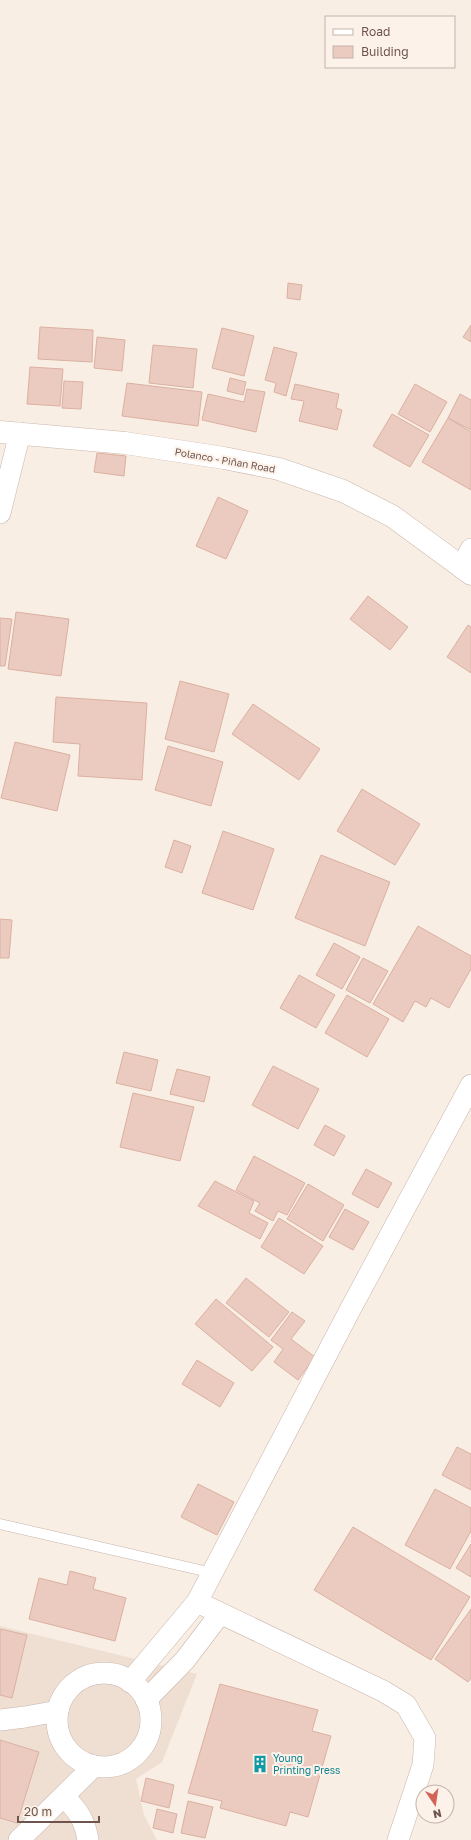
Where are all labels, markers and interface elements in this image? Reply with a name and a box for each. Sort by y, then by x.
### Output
legend [325,16,455,68]
text: Road [361,24,390,39]
text: Building [361,44,409,59]
street label: Polanco - Piñan Road [174,445,276,475]
place label: Young Printing Press [273,1752,340,1776]
building icon: Young Printing Press [250,1754,270,1774]
north arrow [415,1784,455,1824]
scale bar [18,1798,99,1824]
text: 20 m [24,1804,52,1819]
text: N [432,1807,443,1822]

